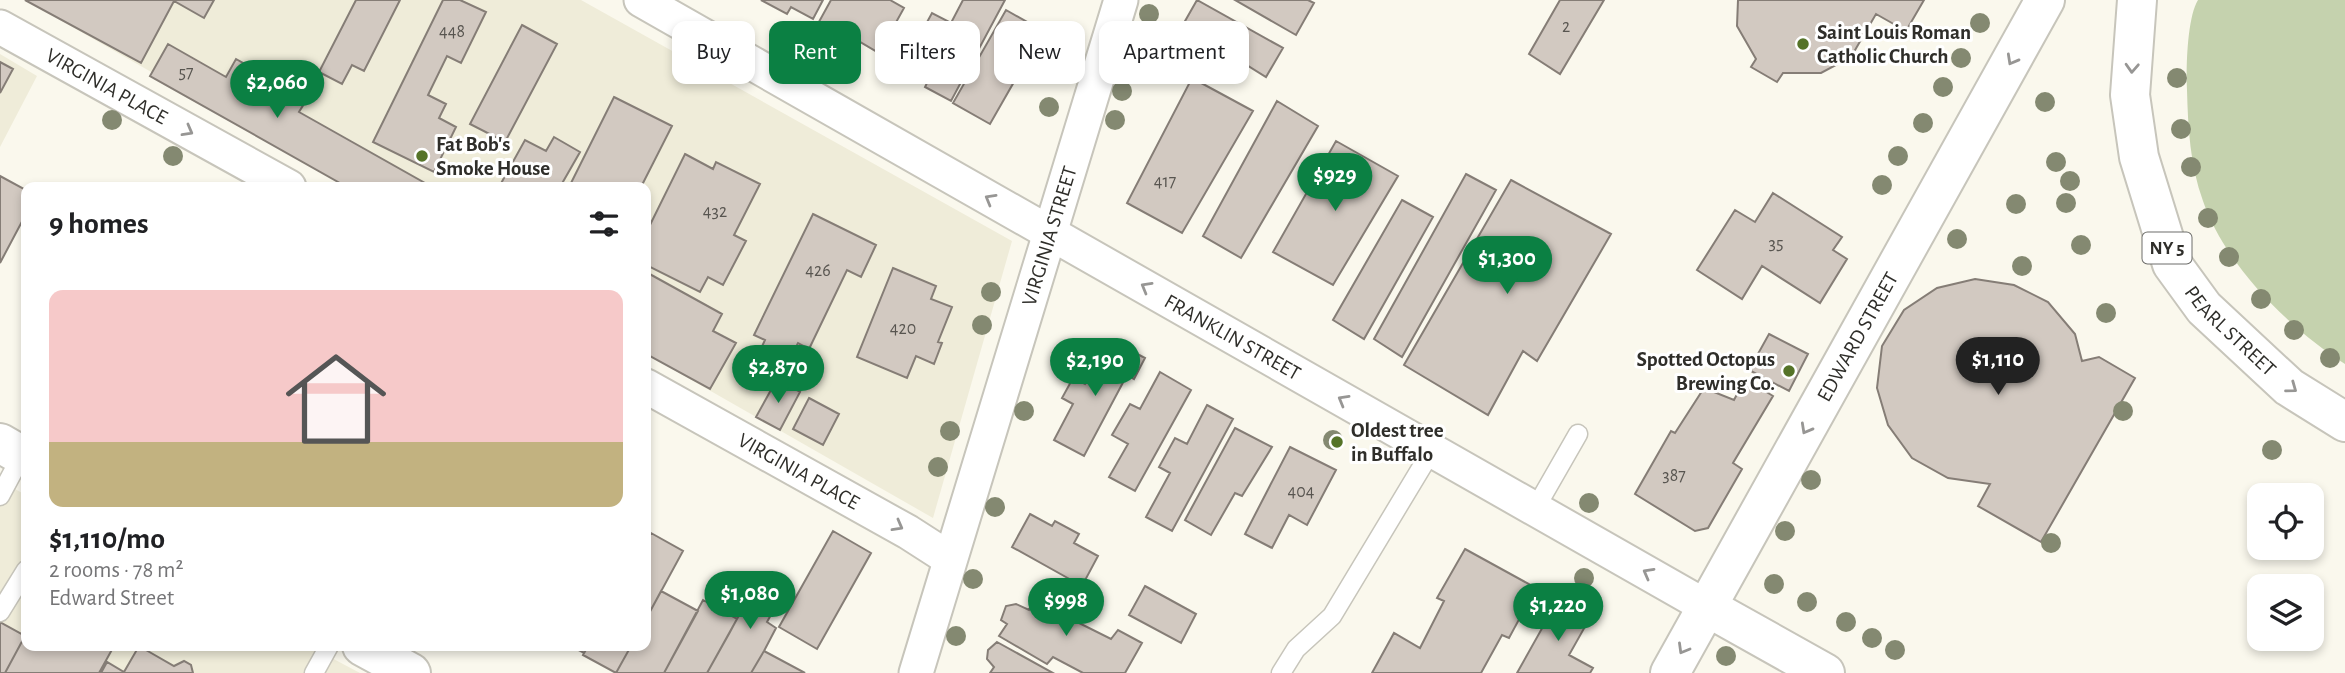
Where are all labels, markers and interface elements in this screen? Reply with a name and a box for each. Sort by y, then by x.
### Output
house number: 2 [1562,18,1570,36]
chip: Buy [672,21,755,84]
chip: Rent [769,21,861,84]
chip: Filters [875,21,980,84]
chip: New [994,21,1085,84]
chip: Apartment [1099,21,1249,84]
place label: Saint Louis Roman Catholic Church [1817,22,1971,67]
house number: 448 [439,23,465,41]
marker: Saint Louis Roman Catholic Church [1795,36,1811,52]
street label: VIRGINIA PLACE [42,44,171,128]
one-way arrow [2007,52,2020,65]
pin: $2,060 [220,60,334,120]
one-way arrow [2124,63,2139,74]
house number: 57 [178,64,194,82]
text: $2,060 [246,71,308,94]
one-way arrow [181,123,193,137]
place label: Fat Bob's Smoke House [436,134,550,179]
marker: Fat Bob's Smoke House [414,148,430,164]
pin: $929 [1294,154,1376,213]
street label: VIRGINIA STREET [1018,163,1080,308]
text: $929 [1313,164,1357,187]
house number: 417 [1154,173,1176,191]
one-way arrow [985,194,998,207]
house number: 432 [703,203,727,221]
icon: filters [585,205,623,243]
text: 9 homes [49,209,149,239]
road number: NY 5 [2142,232,2192,264]
house number: 35 [1769,235,1783,253]
pin: $1,300 [1450,236,1564,296]
text: $1,300 [1478,247,1536,270]
house number: 426 [805,262,831,280]
street label: EDWARD STREET [1813,268,1902,405]
one-way arrow [1140,282,1153,295]
street label: PEARL STREET [2181,282,2280,380]
street label: FRANKLIN STREET [1161,290,1304,384]
house number: 420 [890,320,916,338]
icon: home [273,336,399,462]
pin: $2,190 [1038,338,1152,398]
pin: $1,110 [1941,338,2055,397]
pin: $2,870 [721,346,835,405]
text: $1,110 [1972,348,2024,371]
text: $2,190 [1066,349,1124,372]
place label: Spotted Octopus Brewing Co. [1636,349,1775,394]
text: $2,870 [748,356,808,379]
marker: Spotted Octopus Brewing Co. [1781,363,1797,379]
one-way arrow [2284,379,2297,392]
one-way arrow [1338,395,1351,408]
place label: Oldest tree in Buffalo [1351,420,1444,465]
one-way arrow [1801,422,1814,435]
street label: VIRGINIA PLACE [735,429,863,513]
marker: Oldest tree in Buffalo [1329,434,1345,450]
house number: 387 [1662,467,1686,485]
house number: 404 [1288,483,1315,501]
map controls [2247,483,2324,651]
button: locate [2247,483,2324,560]
one-way arrow [891,518,903,531]
text: $1,110/mo [49,524,165,554]
text: 2 rooms · 78 m² [49,559,184,582]
one-way arrow [1642,568,1655,581]
pin: $1,080 [693,572,807,631]
button: layers [2247,574,2324,651]
pin: $998 [1025,578,1107,638]
text: $1,080 [720,582,780,605]
pin: $1,220 [1501,584,1615,643]
text: Edward Street [49,587,174,610]
text: $998 [1044,589,1088,612]
text: $1,220 [1529,594,1587,617]
one-way arrow [1678,642,1691,655]

